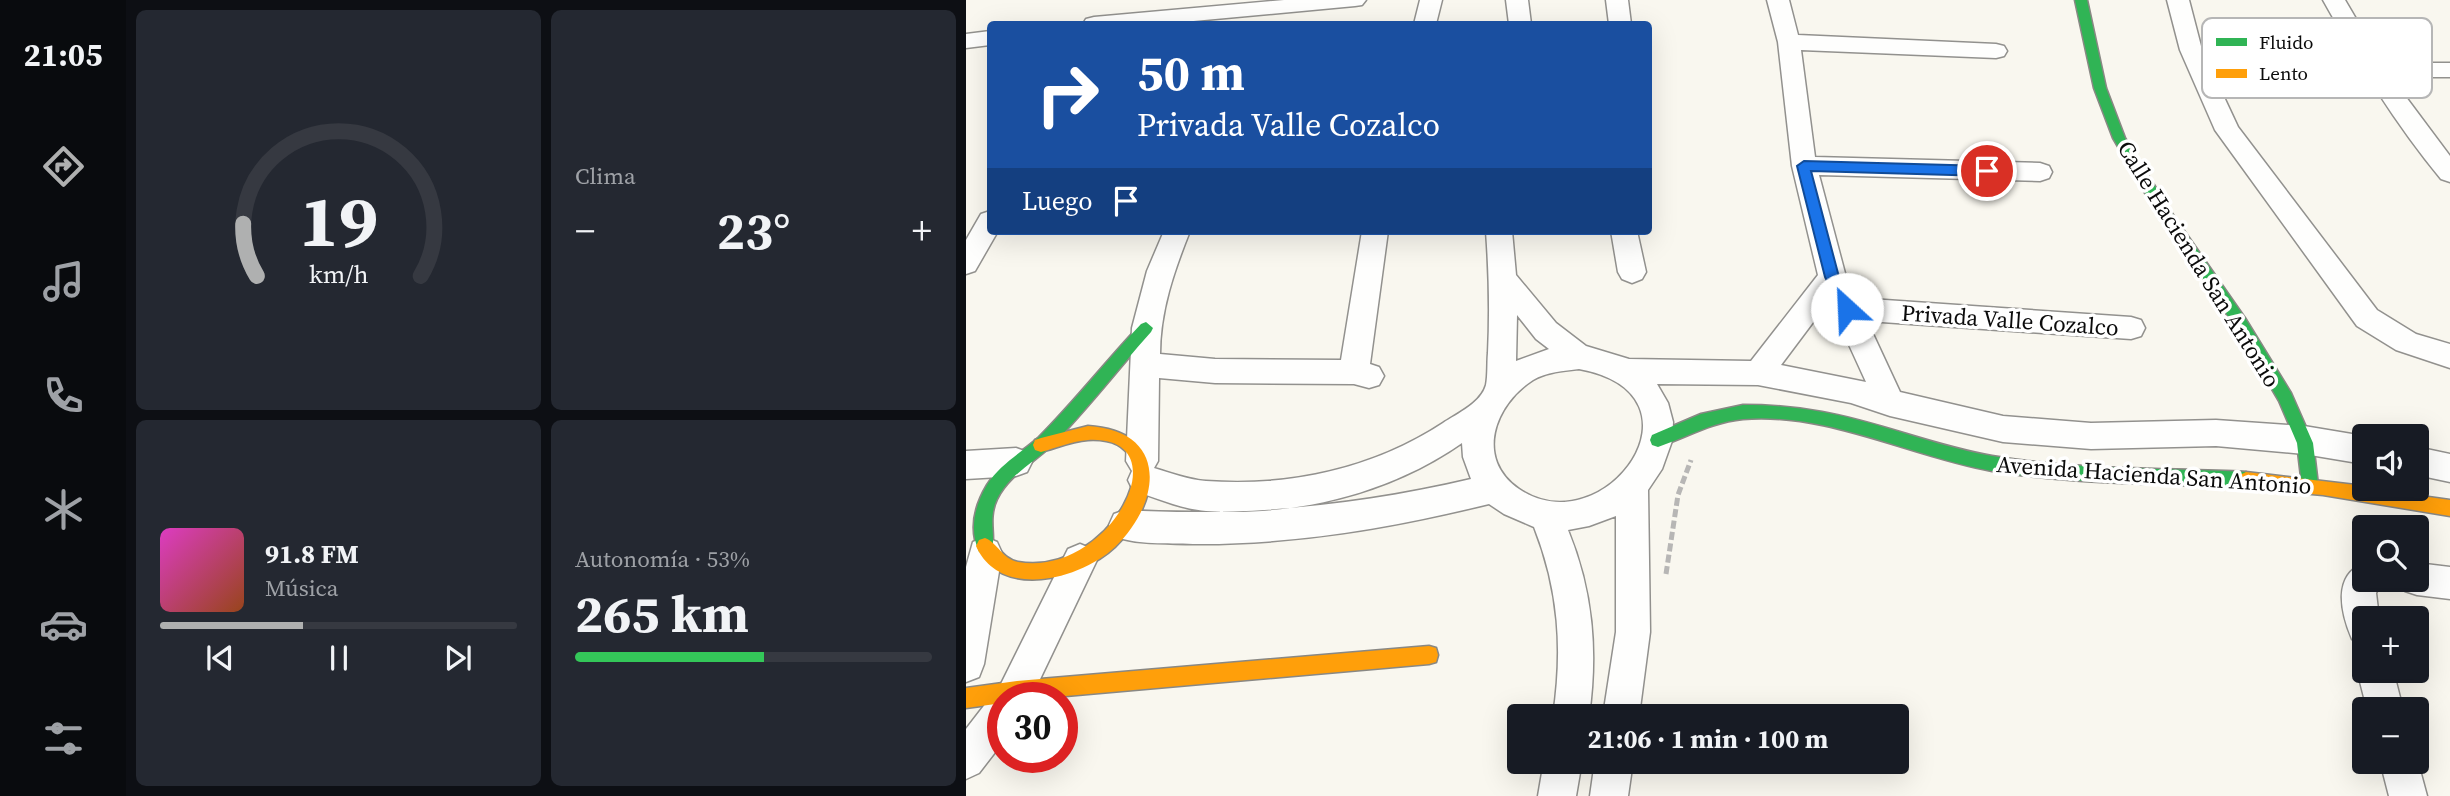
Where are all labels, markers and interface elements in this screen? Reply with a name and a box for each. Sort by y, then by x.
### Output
legend [2202,18,2432,98]
text: Fluido [2259,29,2313,55]
text: 21:05 [24,33,102,77]
text: 50 m [1137,39,1245,106]
icon: right [1022,49,1113,140]
text: Lento [2259,60,2308,86]
text: Privada Valle Cozalco [1137,103,1440,147]
street label: Calle Hacienda San Antonio [2110,135,2288,393]
pin [1957,141,2017,201]
icon: directions [39,142,88,191]
icon: arrive [1968,152,2006,190]
text: Clima [575,160,636,192]
text: 19 [299,171,378,270]
icon: arrive [1107,182,1145,220]
text: Luego [1022,183,1093,219]
text: 23° [717,195,790,266]
text: − [575,205,595,257]
text: + [912,205,932,257]
icon: music [39,257,88,306]
text: km/h [309,257,368,291]
position arrow [1810,272,1884,346]
street label: Privada Valle Cozalco [1900,296,2120,344]
icon: phone [39,371,88,420]
map controls [2352,424,2429,774]
button: sound [2352,424,2429,501]
street label: Avenida Hacienda San Antonio [1995,448,2313,502]
icon: climate [39,485,88,534]
button: search [2352,515,2429,592]
text: 91.8 FM [265,536,359,572]
text: Autonomía · 53% [575,543,750,575]
text: Música [265,572,338,604]
text: 265 km [575,578,749,649]
icon: car [39,600,88,649]
button: + [2352,606,2429,683]
icon: previous [201,639,239,677]
icon: pause [320,639,358,677]
icon: next [439,639,477,677]
speed limit sign: 30 [987,682,1078,773]
button: − [2352,697,2429,774]
icon: filters [39,714,88,763]
text: 21:06 · 1 min · 100 m [1588,721,1828,757]

